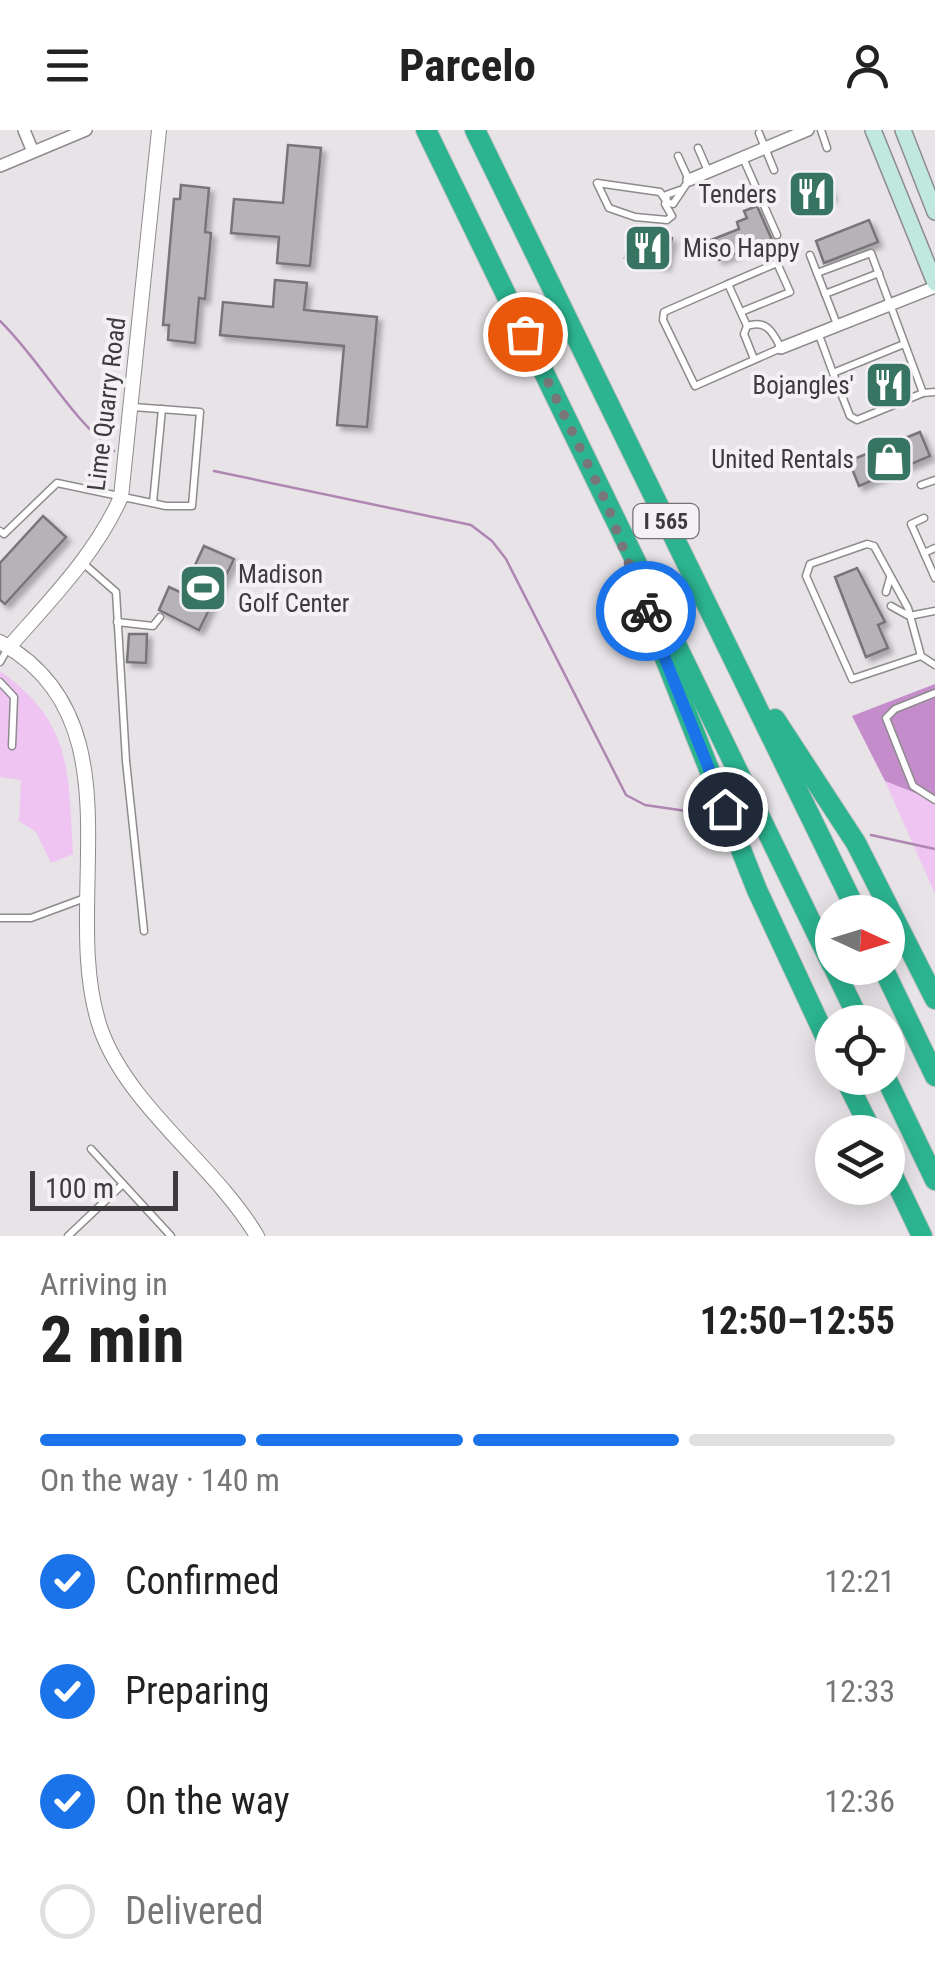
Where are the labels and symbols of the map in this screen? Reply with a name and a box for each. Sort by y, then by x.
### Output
restaurant icon: Tenders [786,168,838,220]
place label: Tenders [698,180,777,209]
restaurant icon: Miso Happy [622,222,674,274]
place label: Miso Happy [683,234,800,263]
pin [483,292,568,377]
street label: Lime Quarry Road [81,316,132,493]
restaurant icon: Bojangles' [863,359,915,411]
place label: Bojangles' [753,371,854,400]
shop icon: United Rentals [863,433,915,485]
place label: United Rentals [711,445,854,474]
road number: I 565 [634,504,698,538]
place label: Madison Golf Center [238,560,350,618]
courier [596,561,696,661]
sports icon: Madison Golf Center [177,562,229,614]
pin [683,767,768,852]
north arrow [815,895,905,985]
scale bar [30,1166,178,1210]

